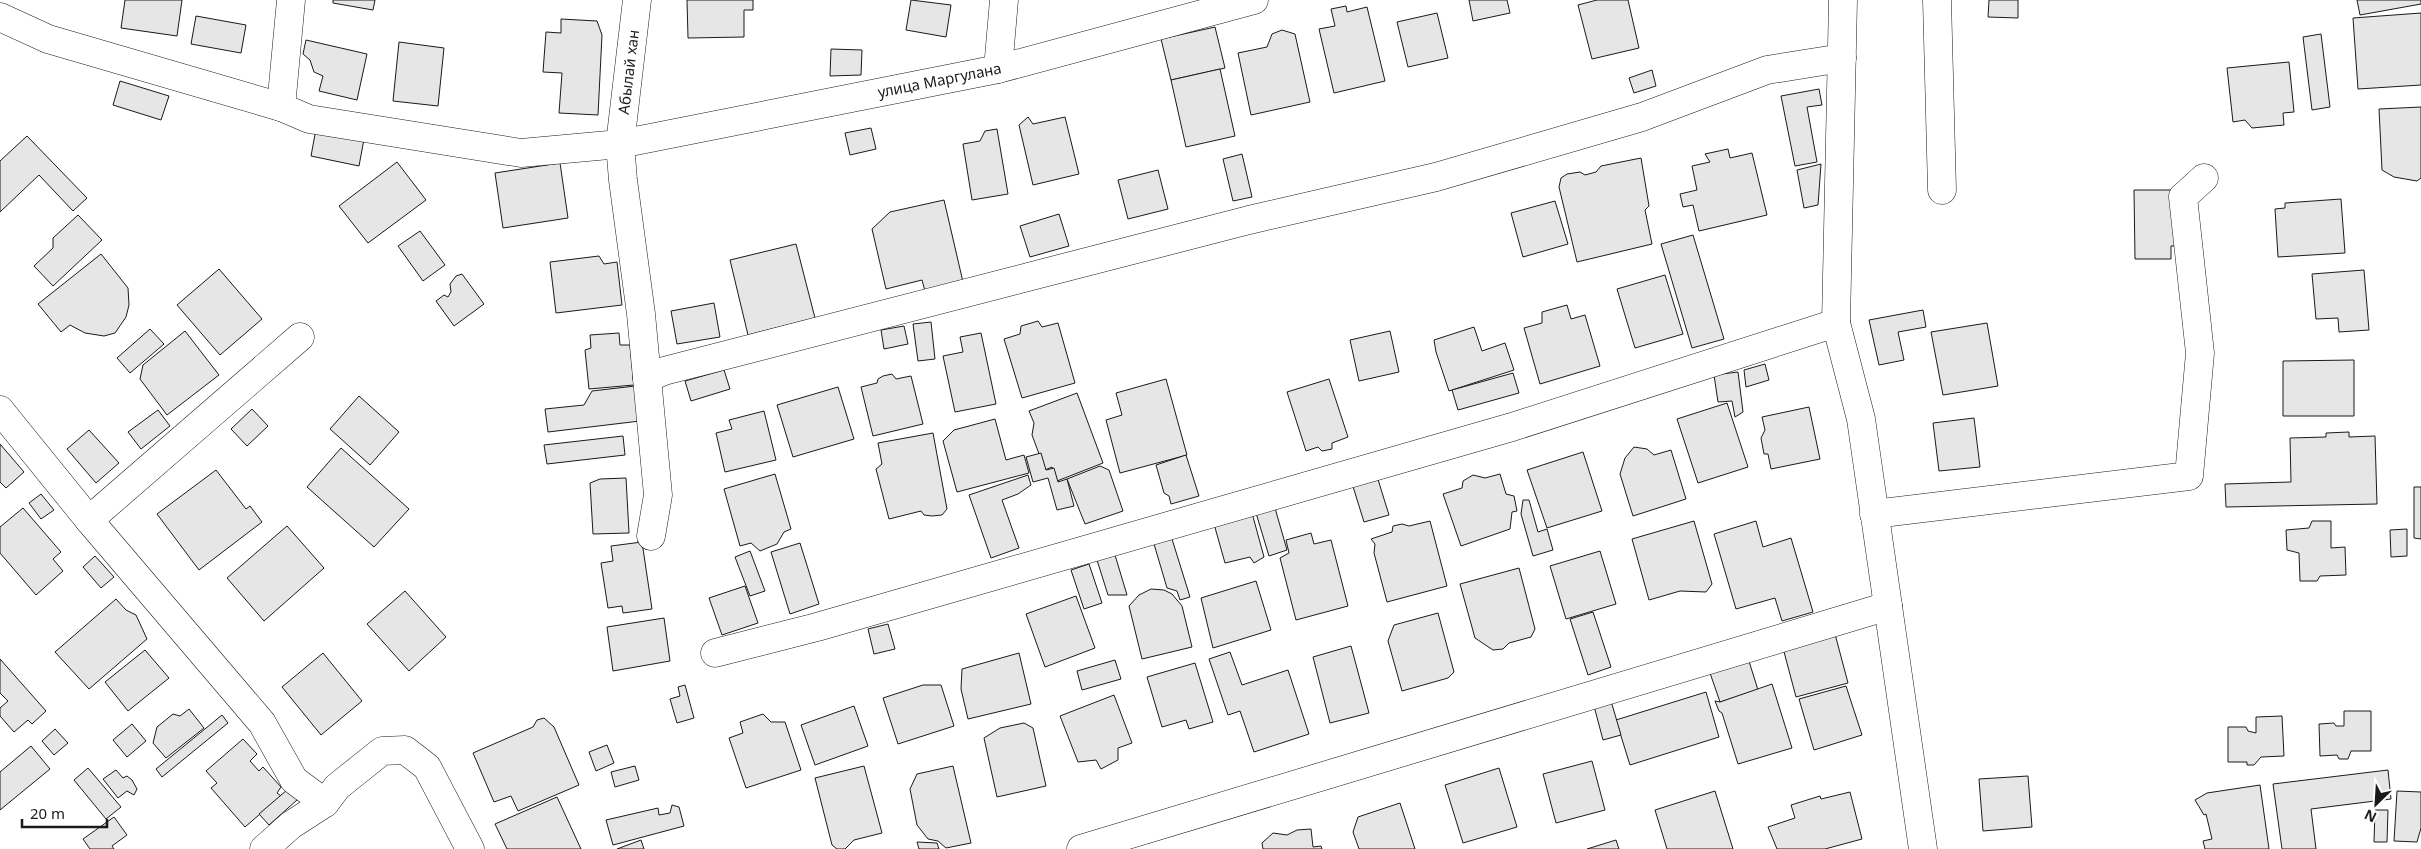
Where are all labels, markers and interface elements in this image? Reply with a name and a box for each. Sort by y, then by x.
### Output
street label: Абылай хан [613,28,643,115]
street label: улица Маргулана [876,58,1003,102]
north arrow [2351,779,2401,829]
scale bar [22,796,108,828]
text: 20 m [30,803,65,823]
text: N [2361,805,2379,827]

